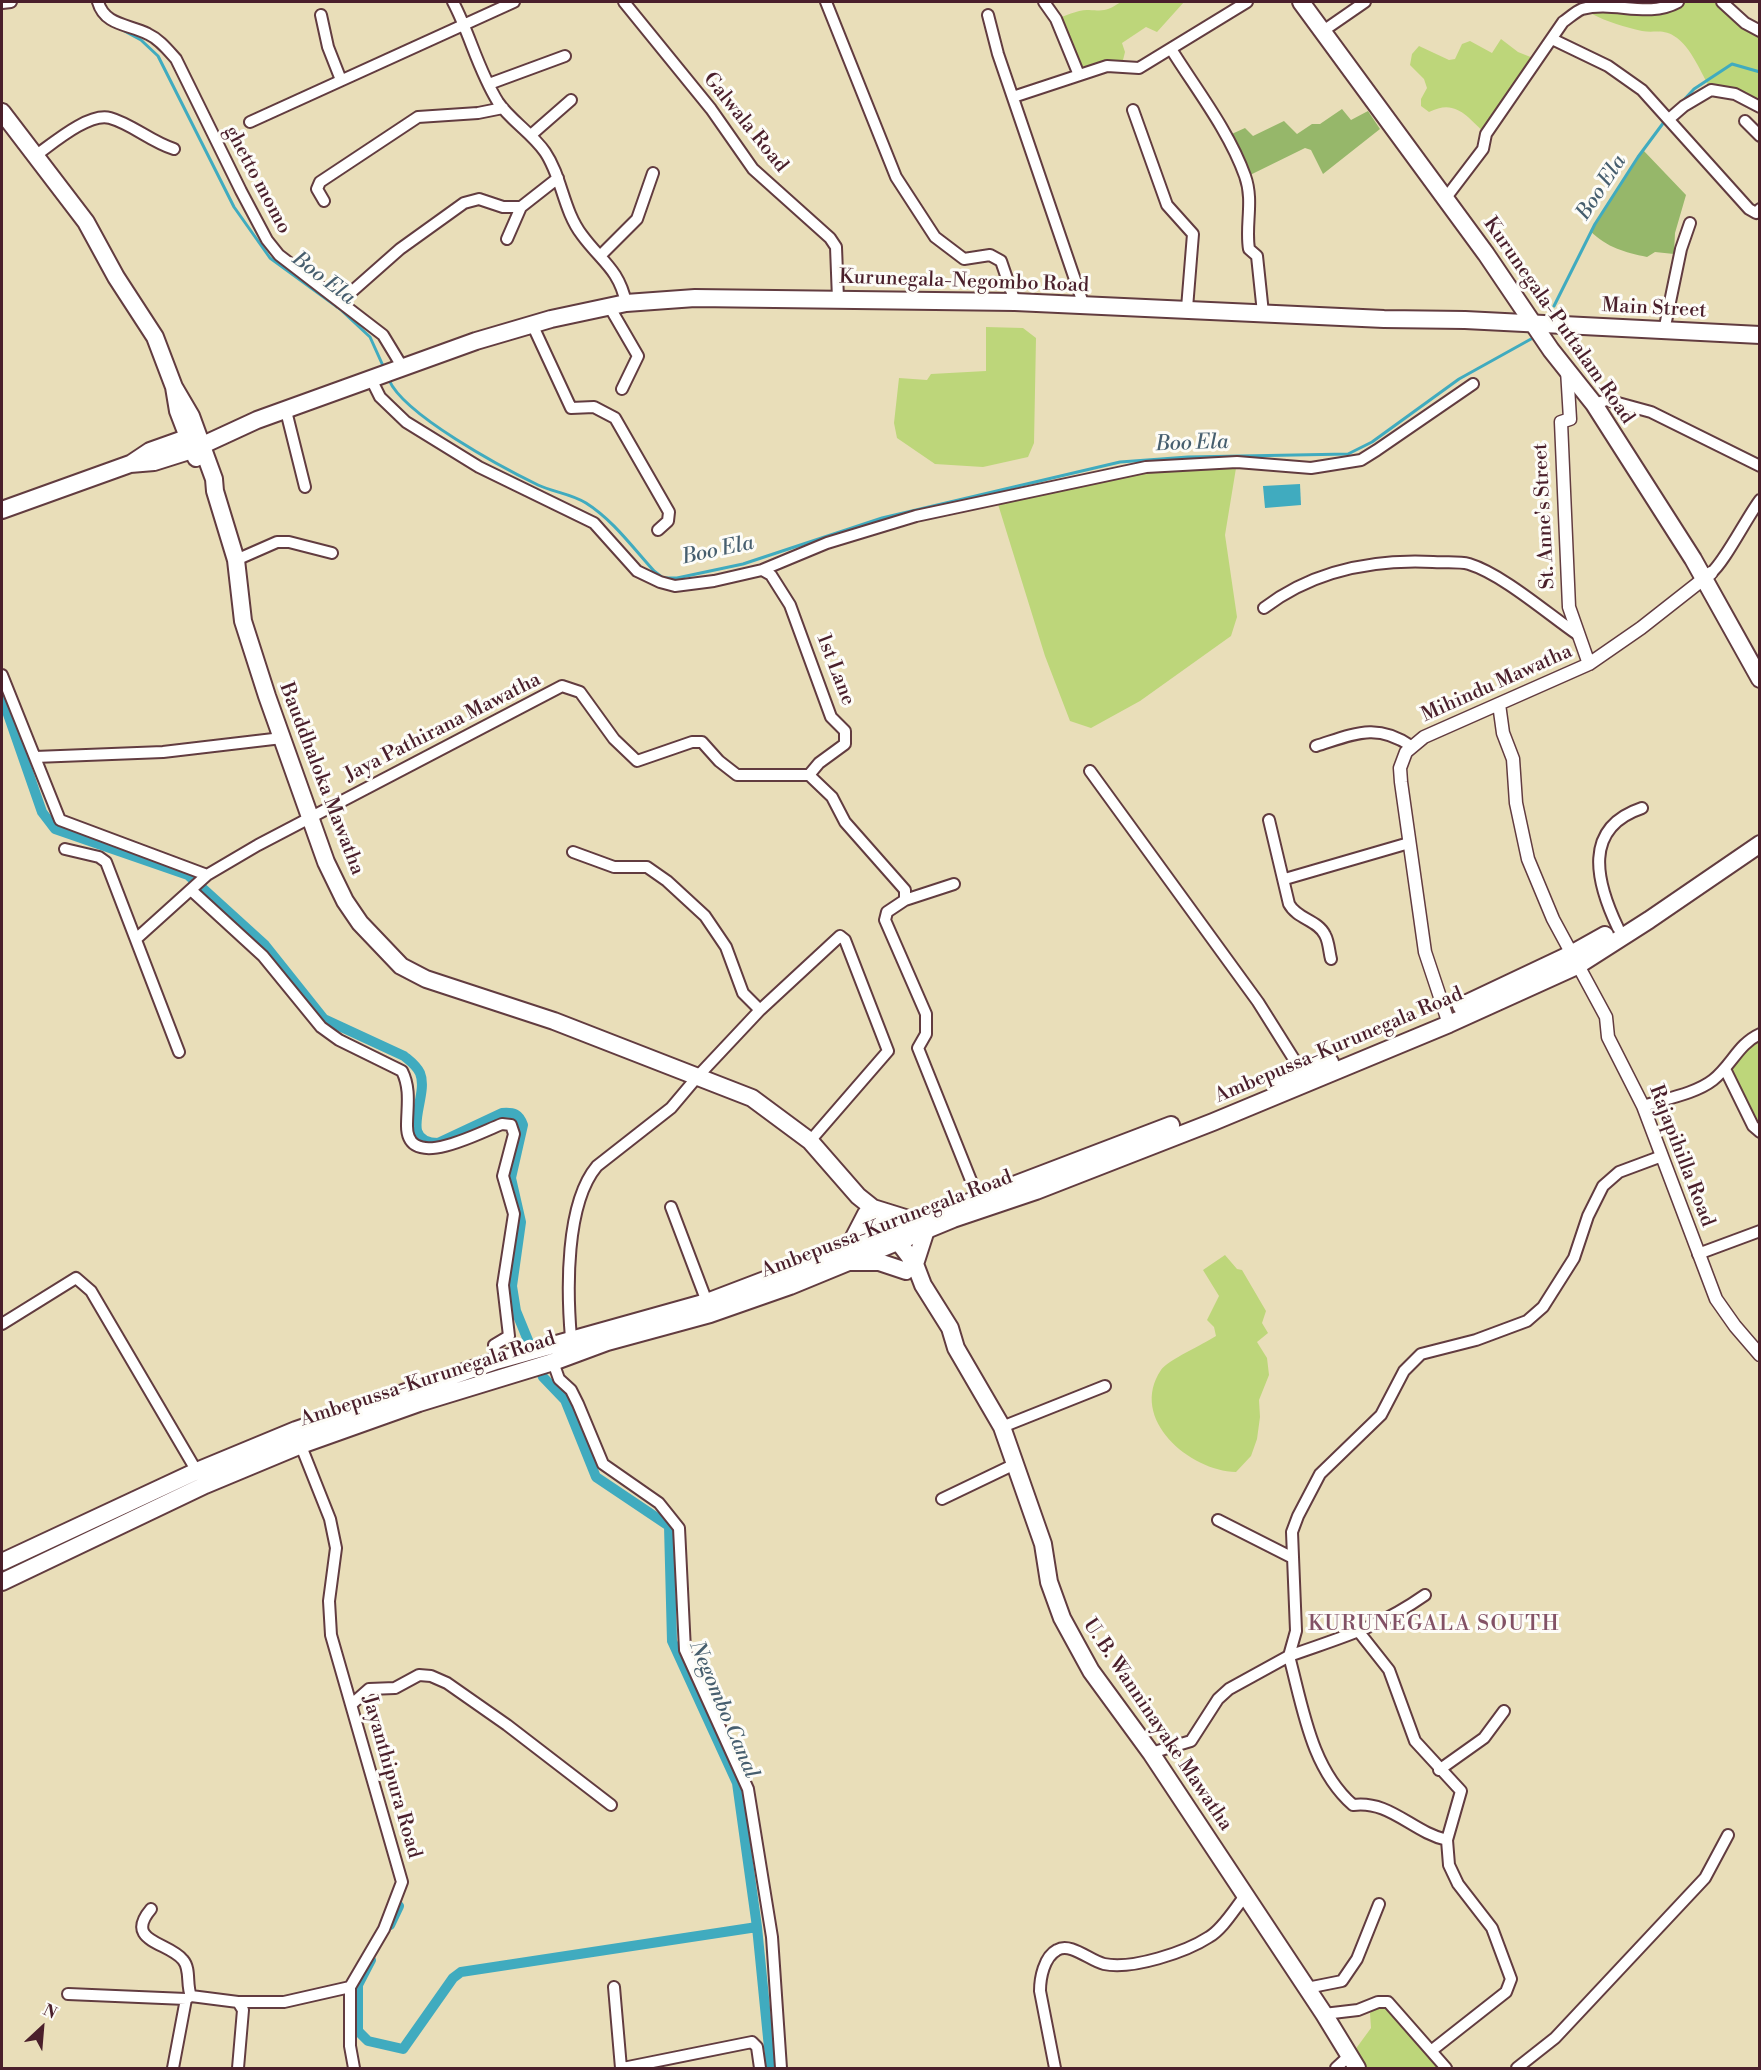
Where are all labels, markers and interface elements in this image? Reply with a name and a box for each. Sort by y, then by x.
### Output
street label: Galwala Road [697,68,793,178]
street label: ghetto momo [218,122,296,238]
water label: Boo Ela [1572,151,1632,225]
street label: Kurunegala-Puttalam Road [1477,213,1639,429]
water label: Boo Ela [286,247,360,311]
street label: Kurunegala-Negombo Road [838,266,1090,298]
street label: Main Street [1601,294,1707,324]
water label: Boo Ela [1155,430,1229,458]
street label: St. Anne's Street [1529,442,1561,590]
water label: Boo Ela [680,531,756,571]
street label: 1st Lane [811,631,859,709]
street label: Mihindu Mawatha [1418,640,1576,728]
street label: Jaya Pathirana Mawatha [341,668,545,788]
street label: Bauddhaloka Mawatha [273,680,369,878]
street label: Ambepussa-Kurunegala Road [1211,983,1467,1109]
street label: Rajapihilla Road [1643,1082,1719,1230]
street label: Ambepussa-Kurunegala Road [758,1166,1016,1284]
street label: Ambepussa-Kurunegala Road [297,1327,559,1433]
district label: KURUNEGALA SOUTH [1308,1612,1560,1638]
street label: U. B. Wanninayake Mawatha [1077,1614,1237,1836]
water label: Negombo Canal [683,1637,763,1783]
street label: Jayanthipura Road [356,1693,426,1861]
north arrow [12,1998,72,2058]
text: N [40,2000,60,2024]

